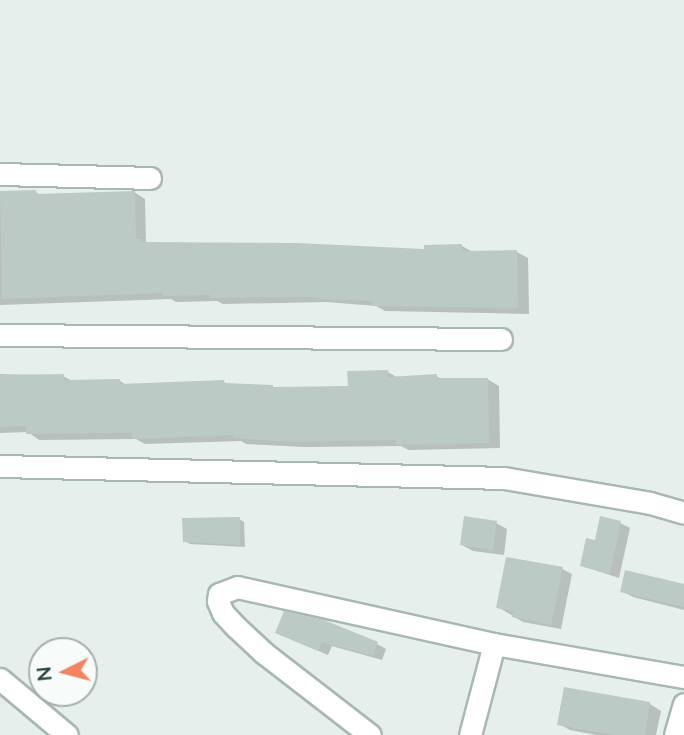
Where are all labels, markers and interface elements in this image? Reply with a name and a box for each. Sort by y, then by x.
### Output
north arrow [28,637,98,707]
text: N [31,666,56,683]

